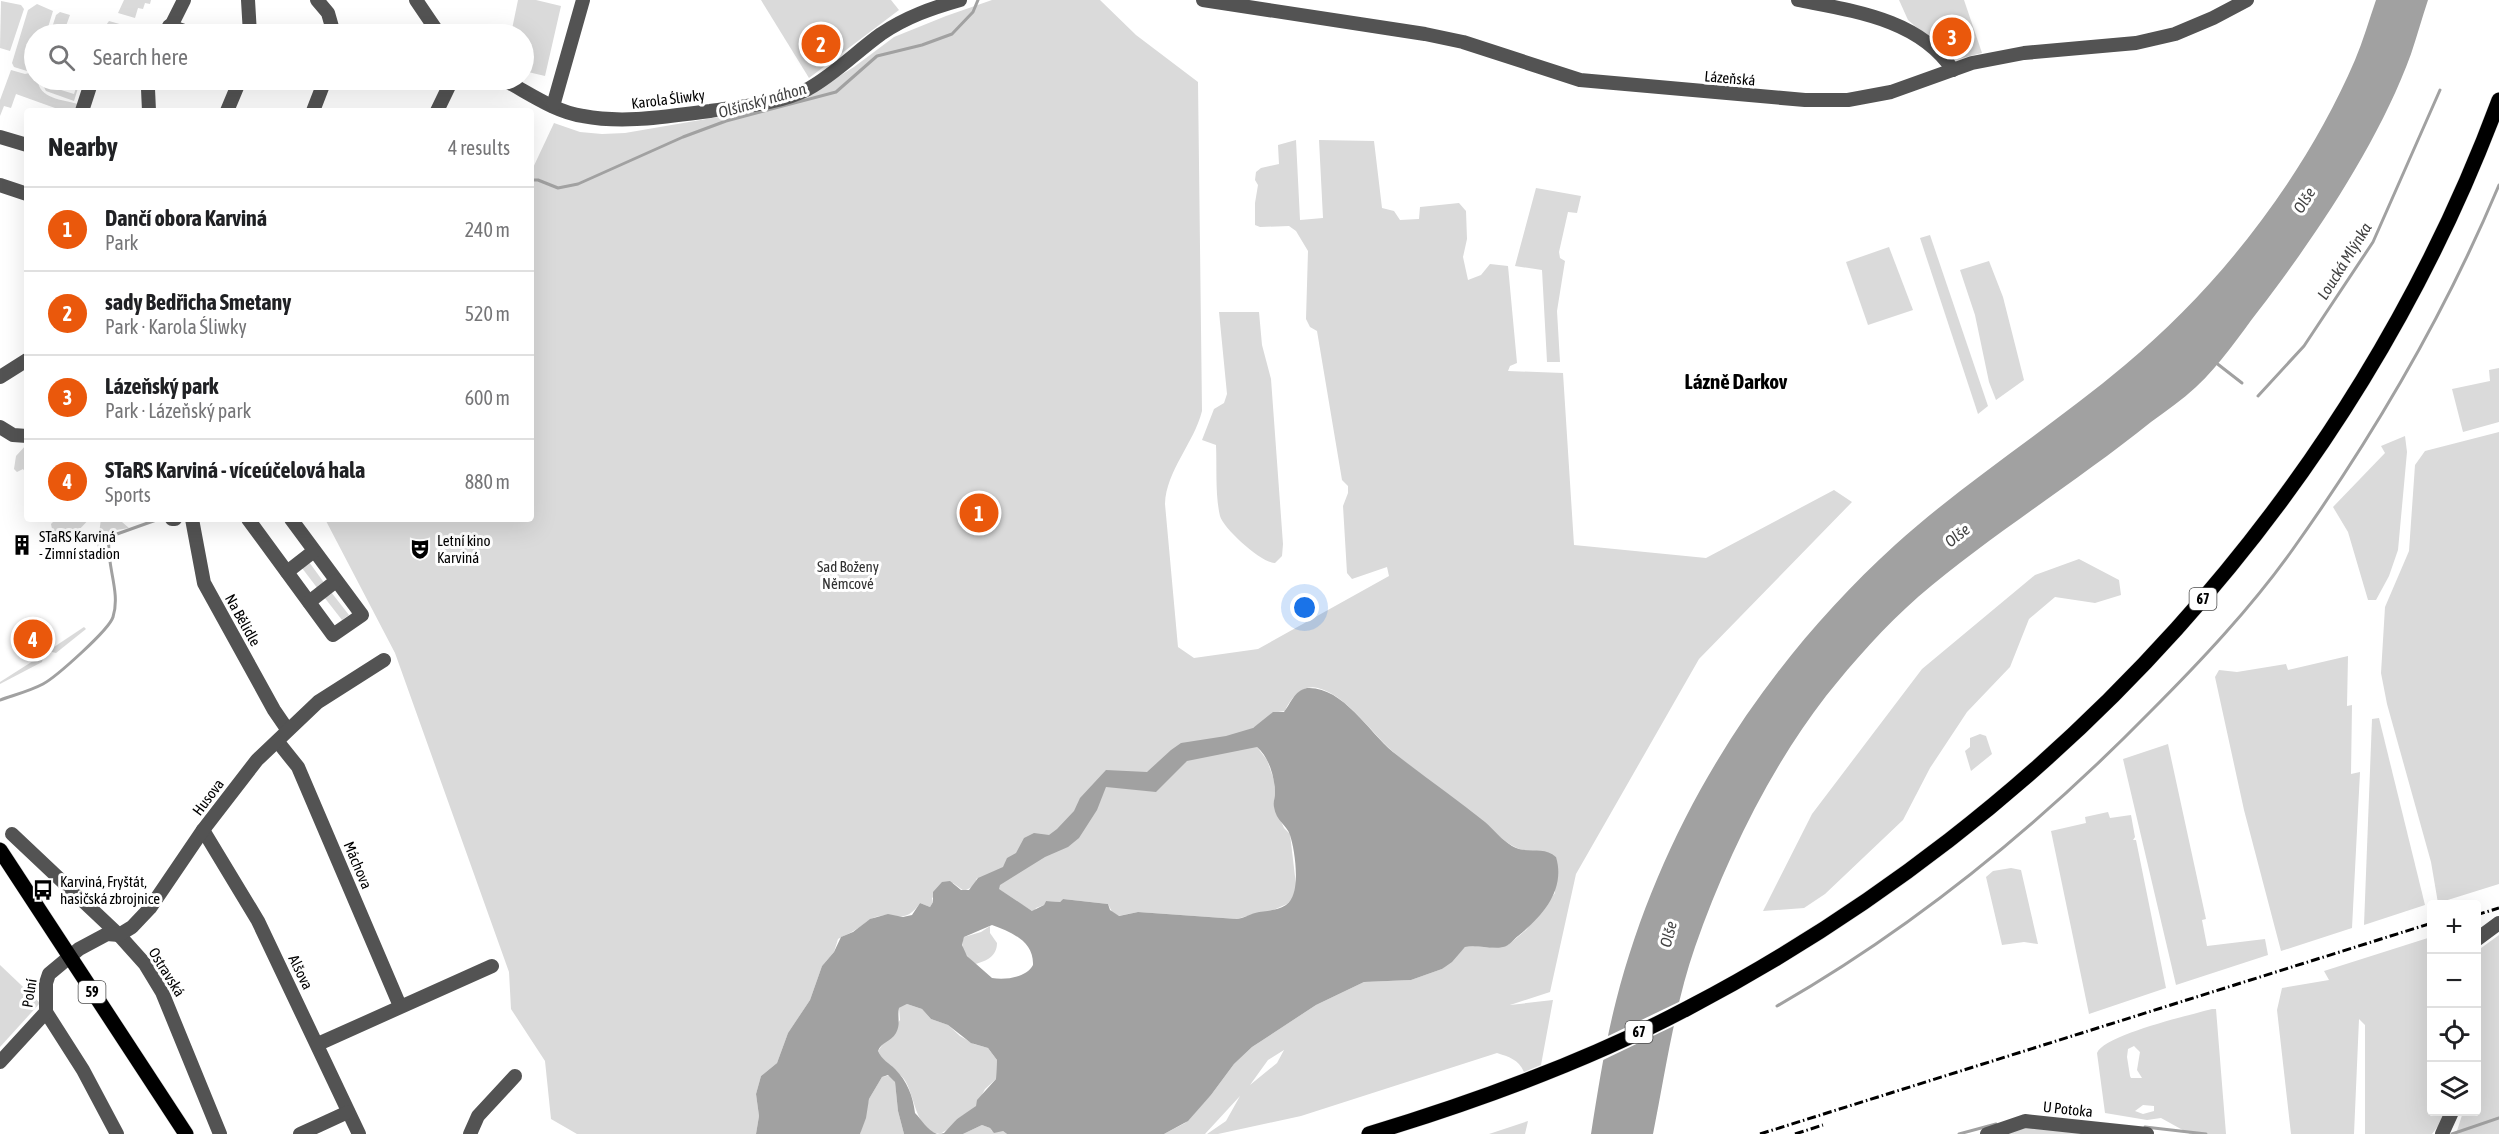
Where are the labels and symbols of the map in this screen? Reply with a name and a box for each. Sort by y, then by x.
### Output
pin: 3 [1932,15,1972,60]
pin: 2 [802,22,840,66]
street label: Lázeňská [1704,67,1756,89]
water label: Olšinský náhon [716,79,808,122]
street label: Karola Śliwky [630,86,706,112]
water label: Olše [2289,184,2319,216]
water label: Loucká Mlýnka [2313,219,2376,303]
district label: Lázně Darkov [1685,369,1788,393]
pin: 1 [960,490,998,536]
water label: Olše [1941,520,1973,550]
place label: STaRS Karviná - Zimní stadion [39,528,120,562]
place label: Letní kino Karviná [437,532,491,566]
building icon: STaRS Karviná - Zimní stadion [10,533,34,557]
theatre icon: Letní kino Karviná [408,537,432,561]
park label: Sad Boženy Němcové [817,558,879,592]
road number: 67 [2190,588,2216,610]
street label: Na Bělidle [222,591,264,649]
your location [1290,593,1319,622]
pin: 4 [14,616,52,662]
street label: Husova [189,775,227,819]
street label: Máchova [340,839,376,891]
place label: Karviná, Fryštát, hasičská zbrojnice [60,873,160,907]
bus stop icon: Karviná, Fryštát, hasičská zbrojnice [31,878,55,902]
water label: Olše [1656,919,1680,949]
street label: Ostravská [145,944,189,1000]
street label: Alšova [285,952,317,992]
street label: Polní [18,977,40,1009]
road number: 59 [78,981,106,1003]
road number: 67 [1626,1021,1652,1043]
street label: U Potoka [2042,1098,2094,1120]

